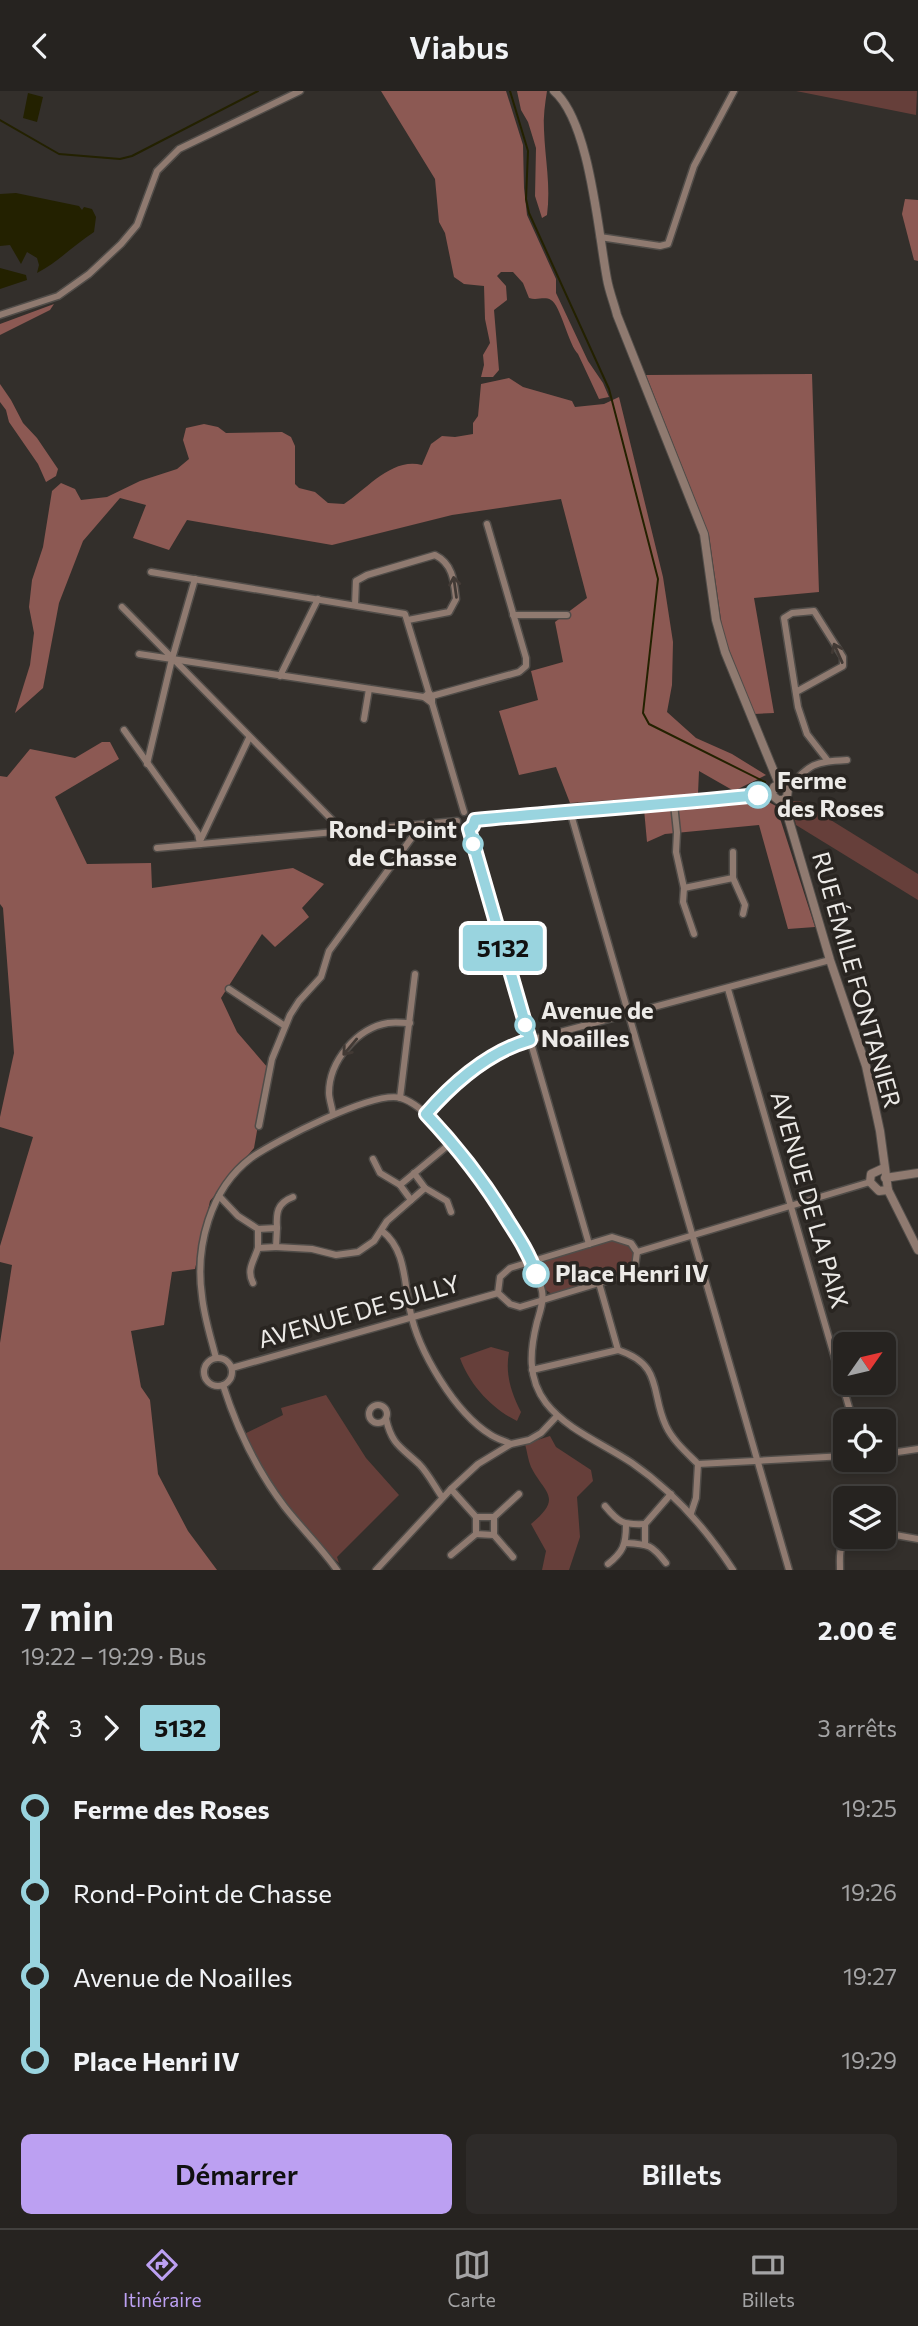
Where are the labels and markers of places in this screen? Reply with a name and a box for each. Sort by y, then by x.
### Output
place label: Ferme des Roses [777,765,884,822]
marker: Ferme des Roses [745,782,771,808]
place label: Rond-Point de Chasse [328,814,457,871]
marker: Rond-Point de Chasse [463,834,483,854]
place label: Avenue de Noailles [541,995,654,1052]
marker: Avenue de Noailles [515,1015,535,1035]
place label: Place Henri IV [555,1258,709,1287]
marker: Place Henri IV [523,1261,549,1287]

